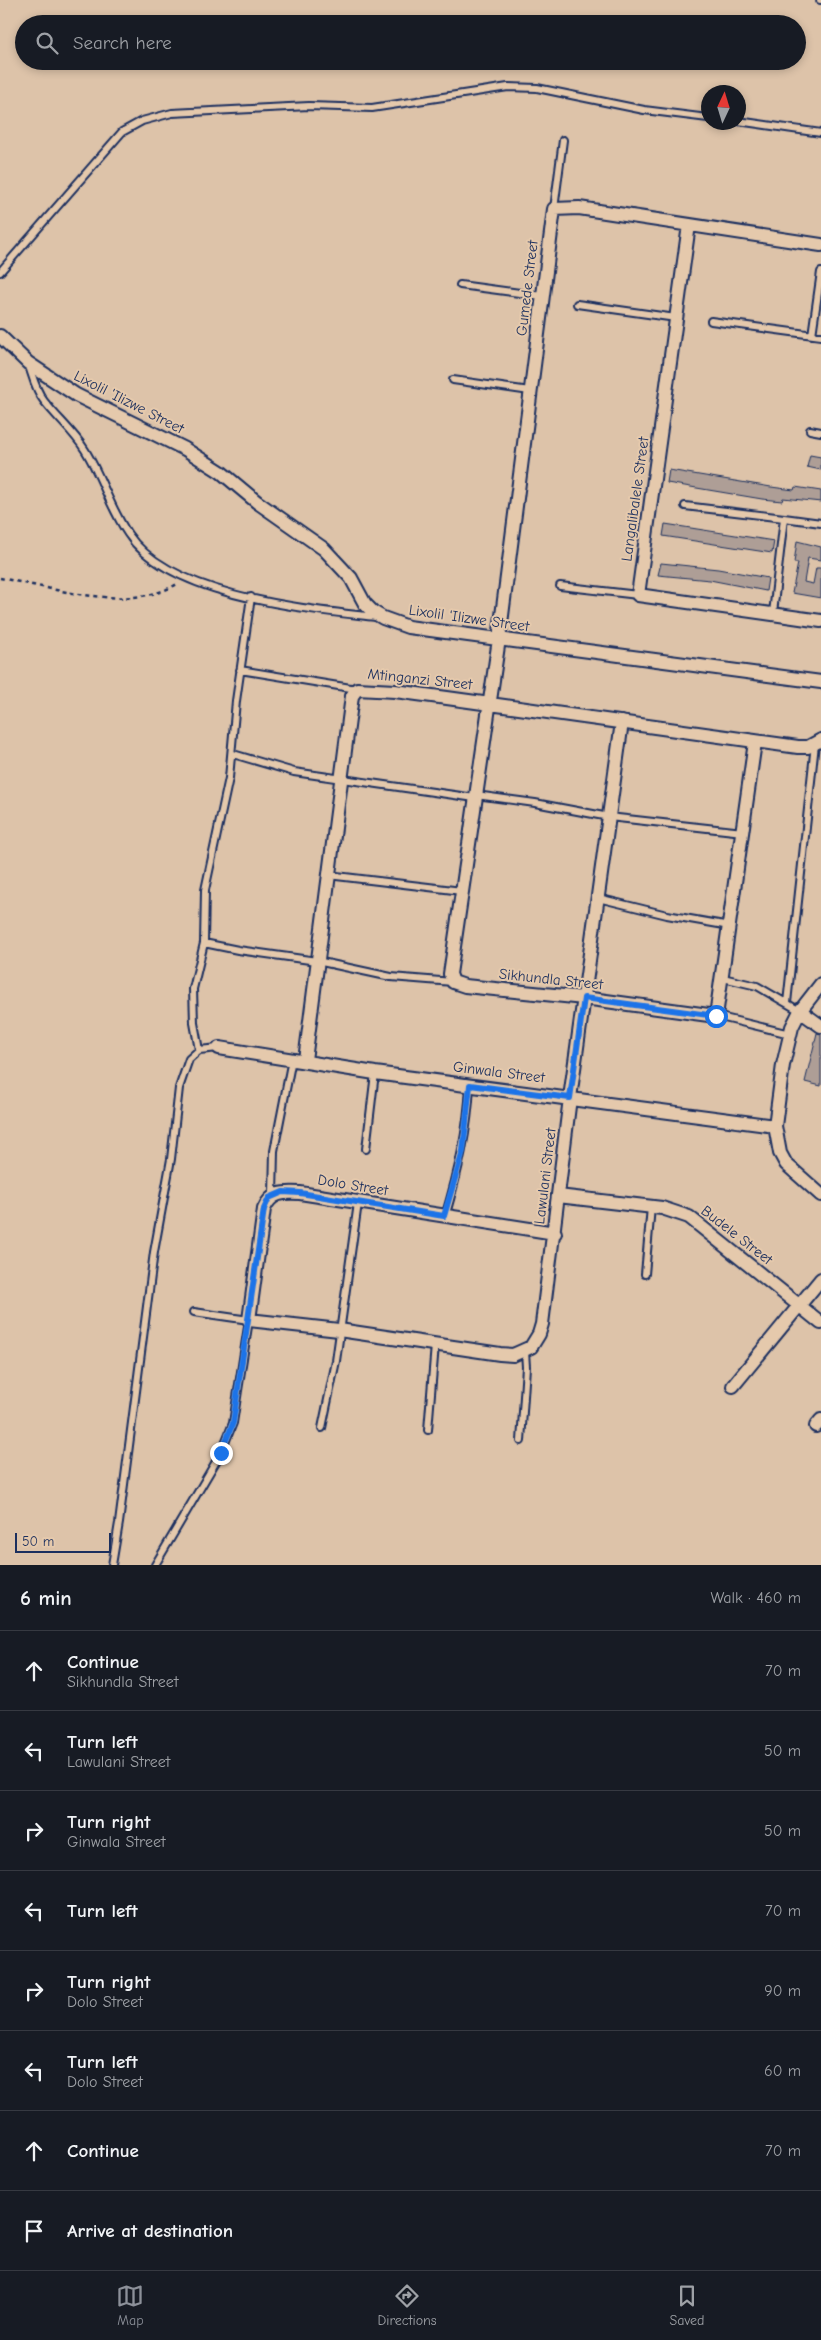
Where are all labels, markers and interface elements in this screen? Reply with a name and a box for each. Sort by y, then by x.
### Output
search box [15,15,806,70]
icon: search [33,29,61,57]
text: Search here [73,32,172,54]
north arrow [701,85,746,130]
street label: Gumede Street [512,238,542,337]
street label: Lixolil 'Ilizwe Street [71,366,188,438]
street label: Langalibalele Street [617,435,653,562]
street label: Lixolil 'Ilizwe Street [408,601,531,635]
street label: Mtinganzi Street [367,665,474,694]
street label: Sikhundla Street [498,965,605,993]
route start [705,1005,728,1028]
street label: Ginwala Street [452,1057,547,1087]
street label: Lawulani Street [530,1126,560,1225]
street label: Dolo Street [316,1171,390,1200]
street label: Budele Street [698,1201,777,1269]
route end [210,1442,233,1465]
scale bar [15,1530,111,1553]
text: 50 m [22,1533,54,1550]
text: 6 min [20,1586,72,1610]
text: Walk · 460 m [710,1589,801,1607]
text: Continue [67,1651,139,1673]
icon: ahead [20,1657,48,1685]
text: 70 m [765,1662,801,1680]
text: Sikhundla Street [67,1673,178,1691]
text: Turn left [67,1731,138,1753]
icon: left [20,1737,48,1765]
text: 50 m [764,1742,801,1760]
text: Lawulani Street [67,1753,170,1771]
text: Turn right [67,1811,151,1833]
icon: right [20,1817,48,1845]
text: 50 m [764,1822,801,1840]
text: Ginwala Street [67,1833,166,1851]
icon: left [20,1897,48,1925]
text: Turn left [67,1900,138,1922]
text: 70 m [765,1902,801,1920]
text: Turn right [67,1971,151,1993]
icon: right [20,1977,48,2005]
text: 90 m [764,1982,801,2000]
text: Dolo Street [67,1993,143,2011]
text: Turn left [67,2051,138,2073]
icon: left [20,2057,48,2085]
text: 60 m [764,2062,801,2080]
text: Dolo Street [67,2073,143,2091]
icon: ahead [20,2137,48,2165]
text: Continue [67,2140,139,2162]
text: 70 m [765,2142,801,2160]
icon: arrive [20,2217,48,2245]
text: Arrive at destination [67,2220,233,2242]
tab: Map [116,2282,144,2329]
tab: Directions [377,2282,437,2329]
tab: Saved [670,2282,705,2329]

